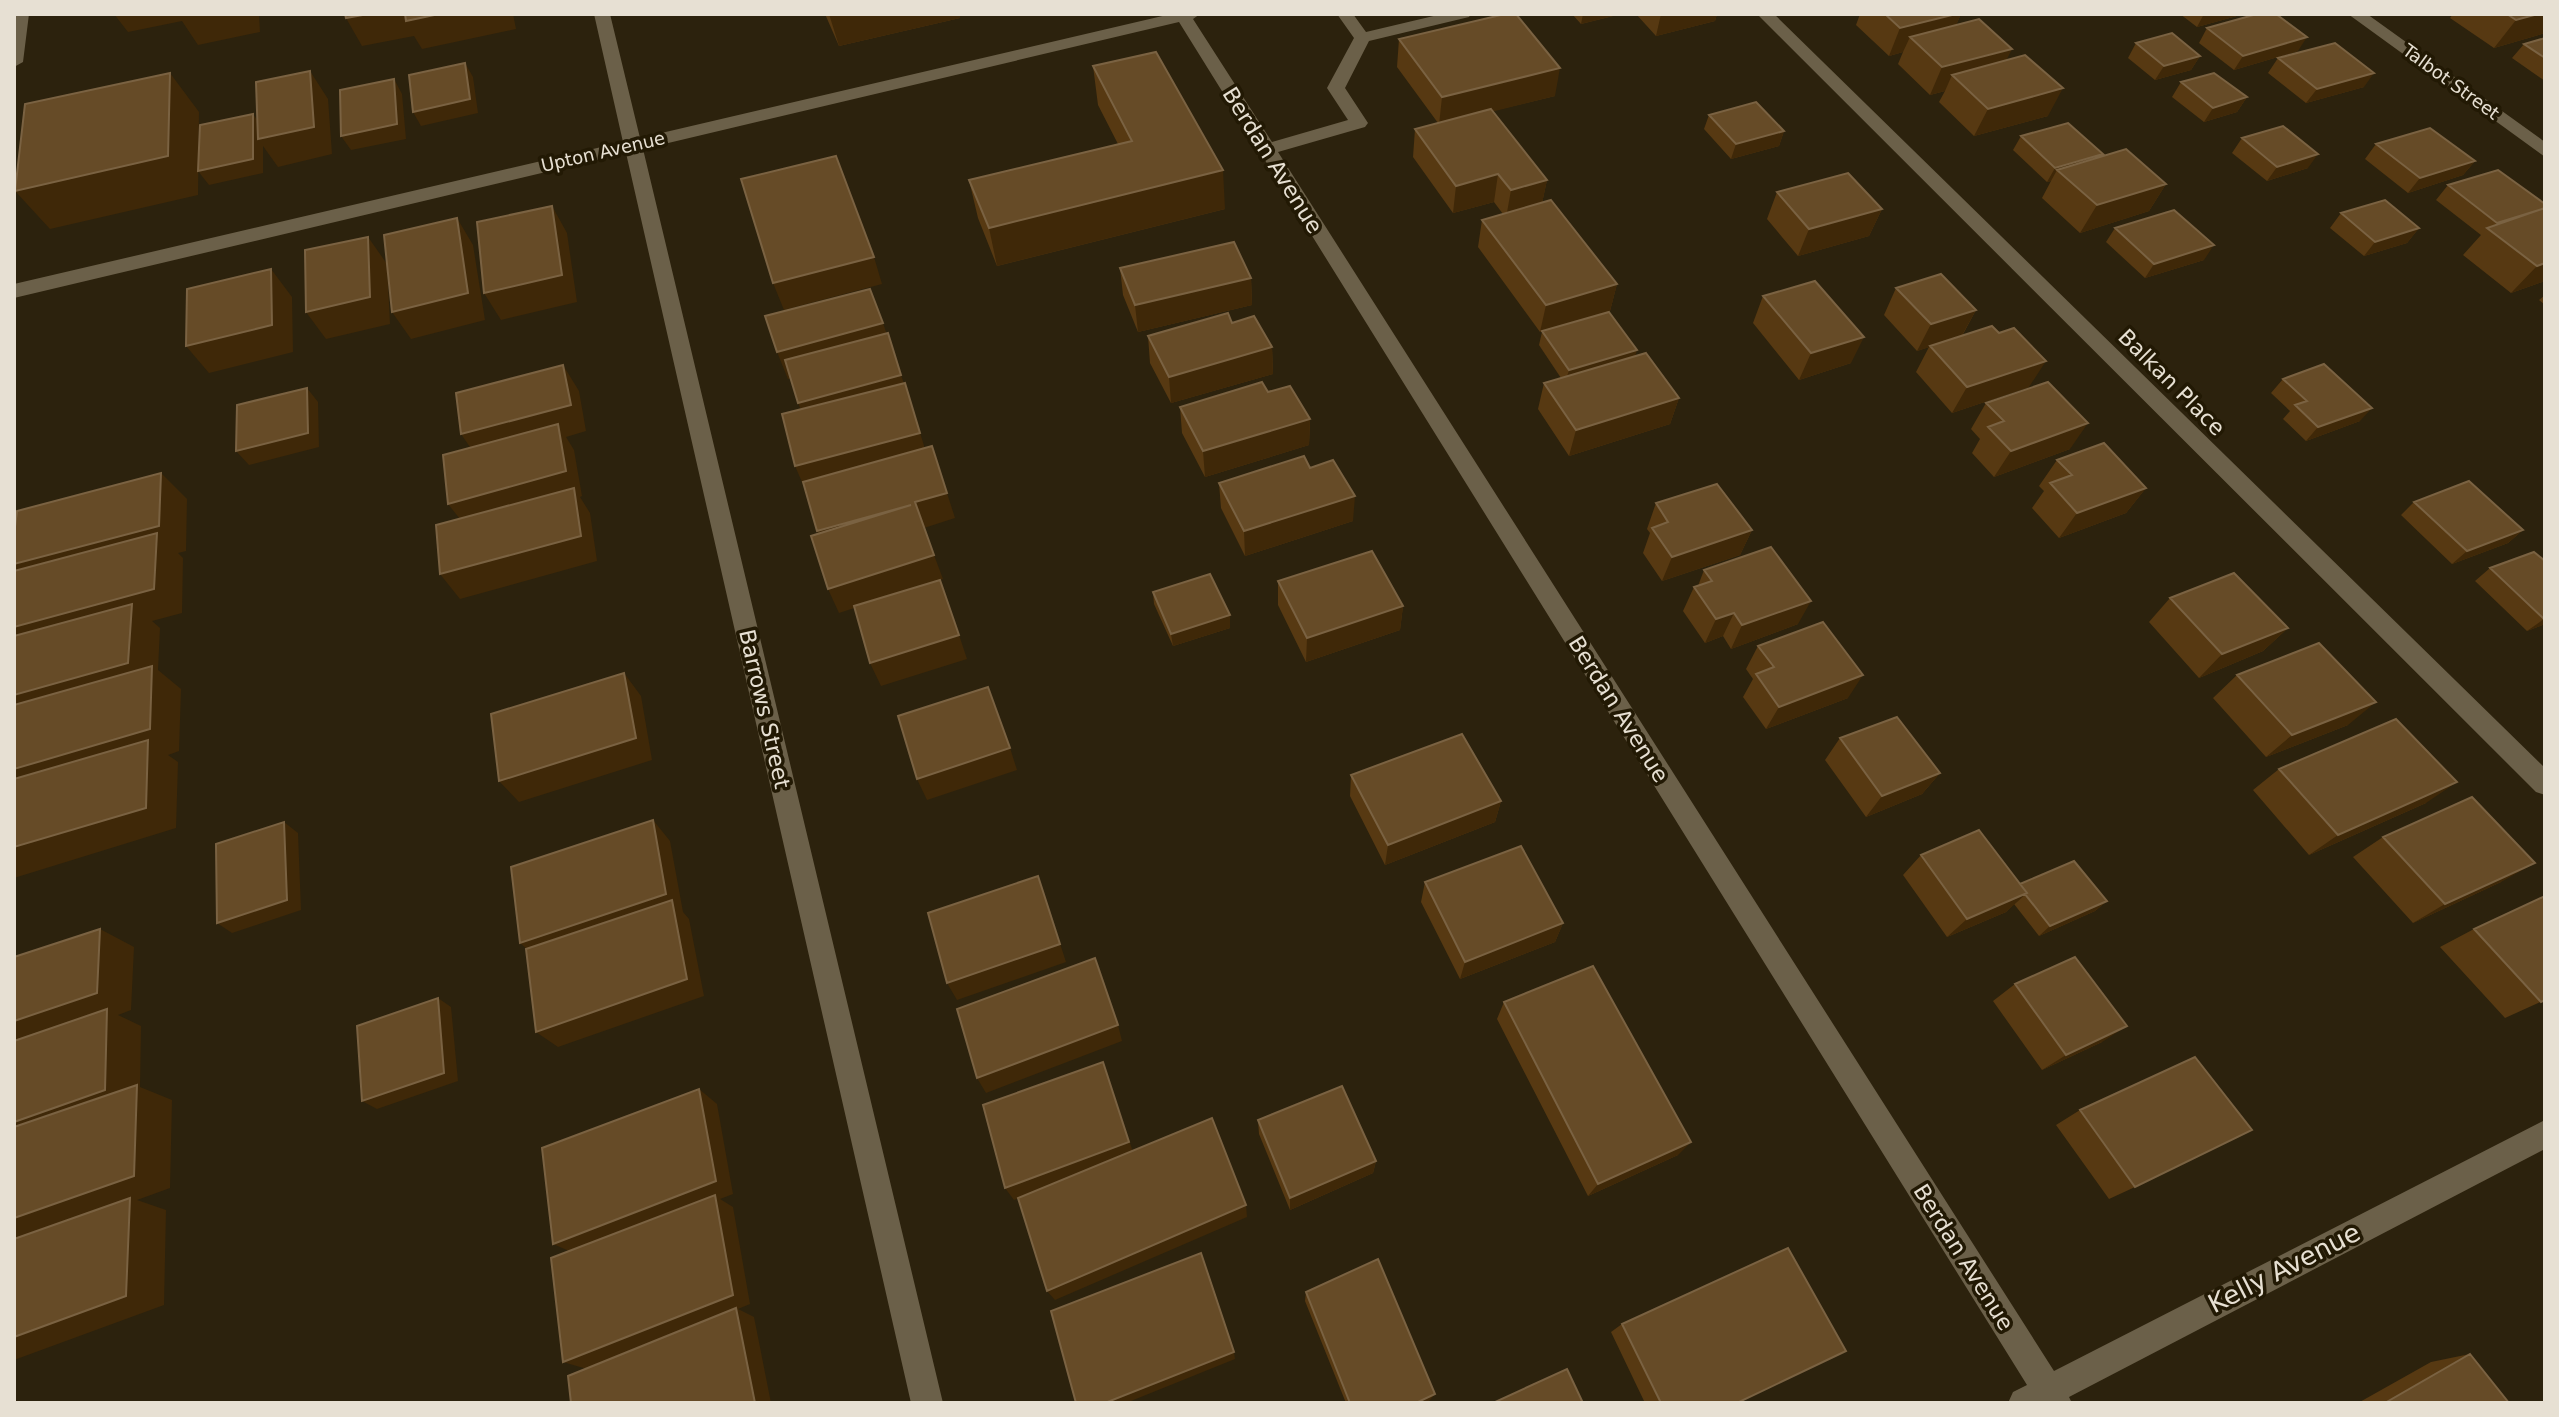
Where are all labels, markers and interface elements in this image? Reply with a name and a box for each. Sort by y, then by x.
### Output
street label: Talbot Street [2398,39,2504,124]
street label: Berdan Avenue [1218,83,1328,238]
street label: Upton Avenue [539,127,667,176]
street label: Balkan Place [2113,324,2230,441]
street label: Barrows Street [734,627,795,791]
street label: Berdan Avenue [1564,632,1674,787]
street label: Berdan Avenue [1909,1180,2019,1335]
street label: Kelly Avenue [2203,1217,2365,1319]

